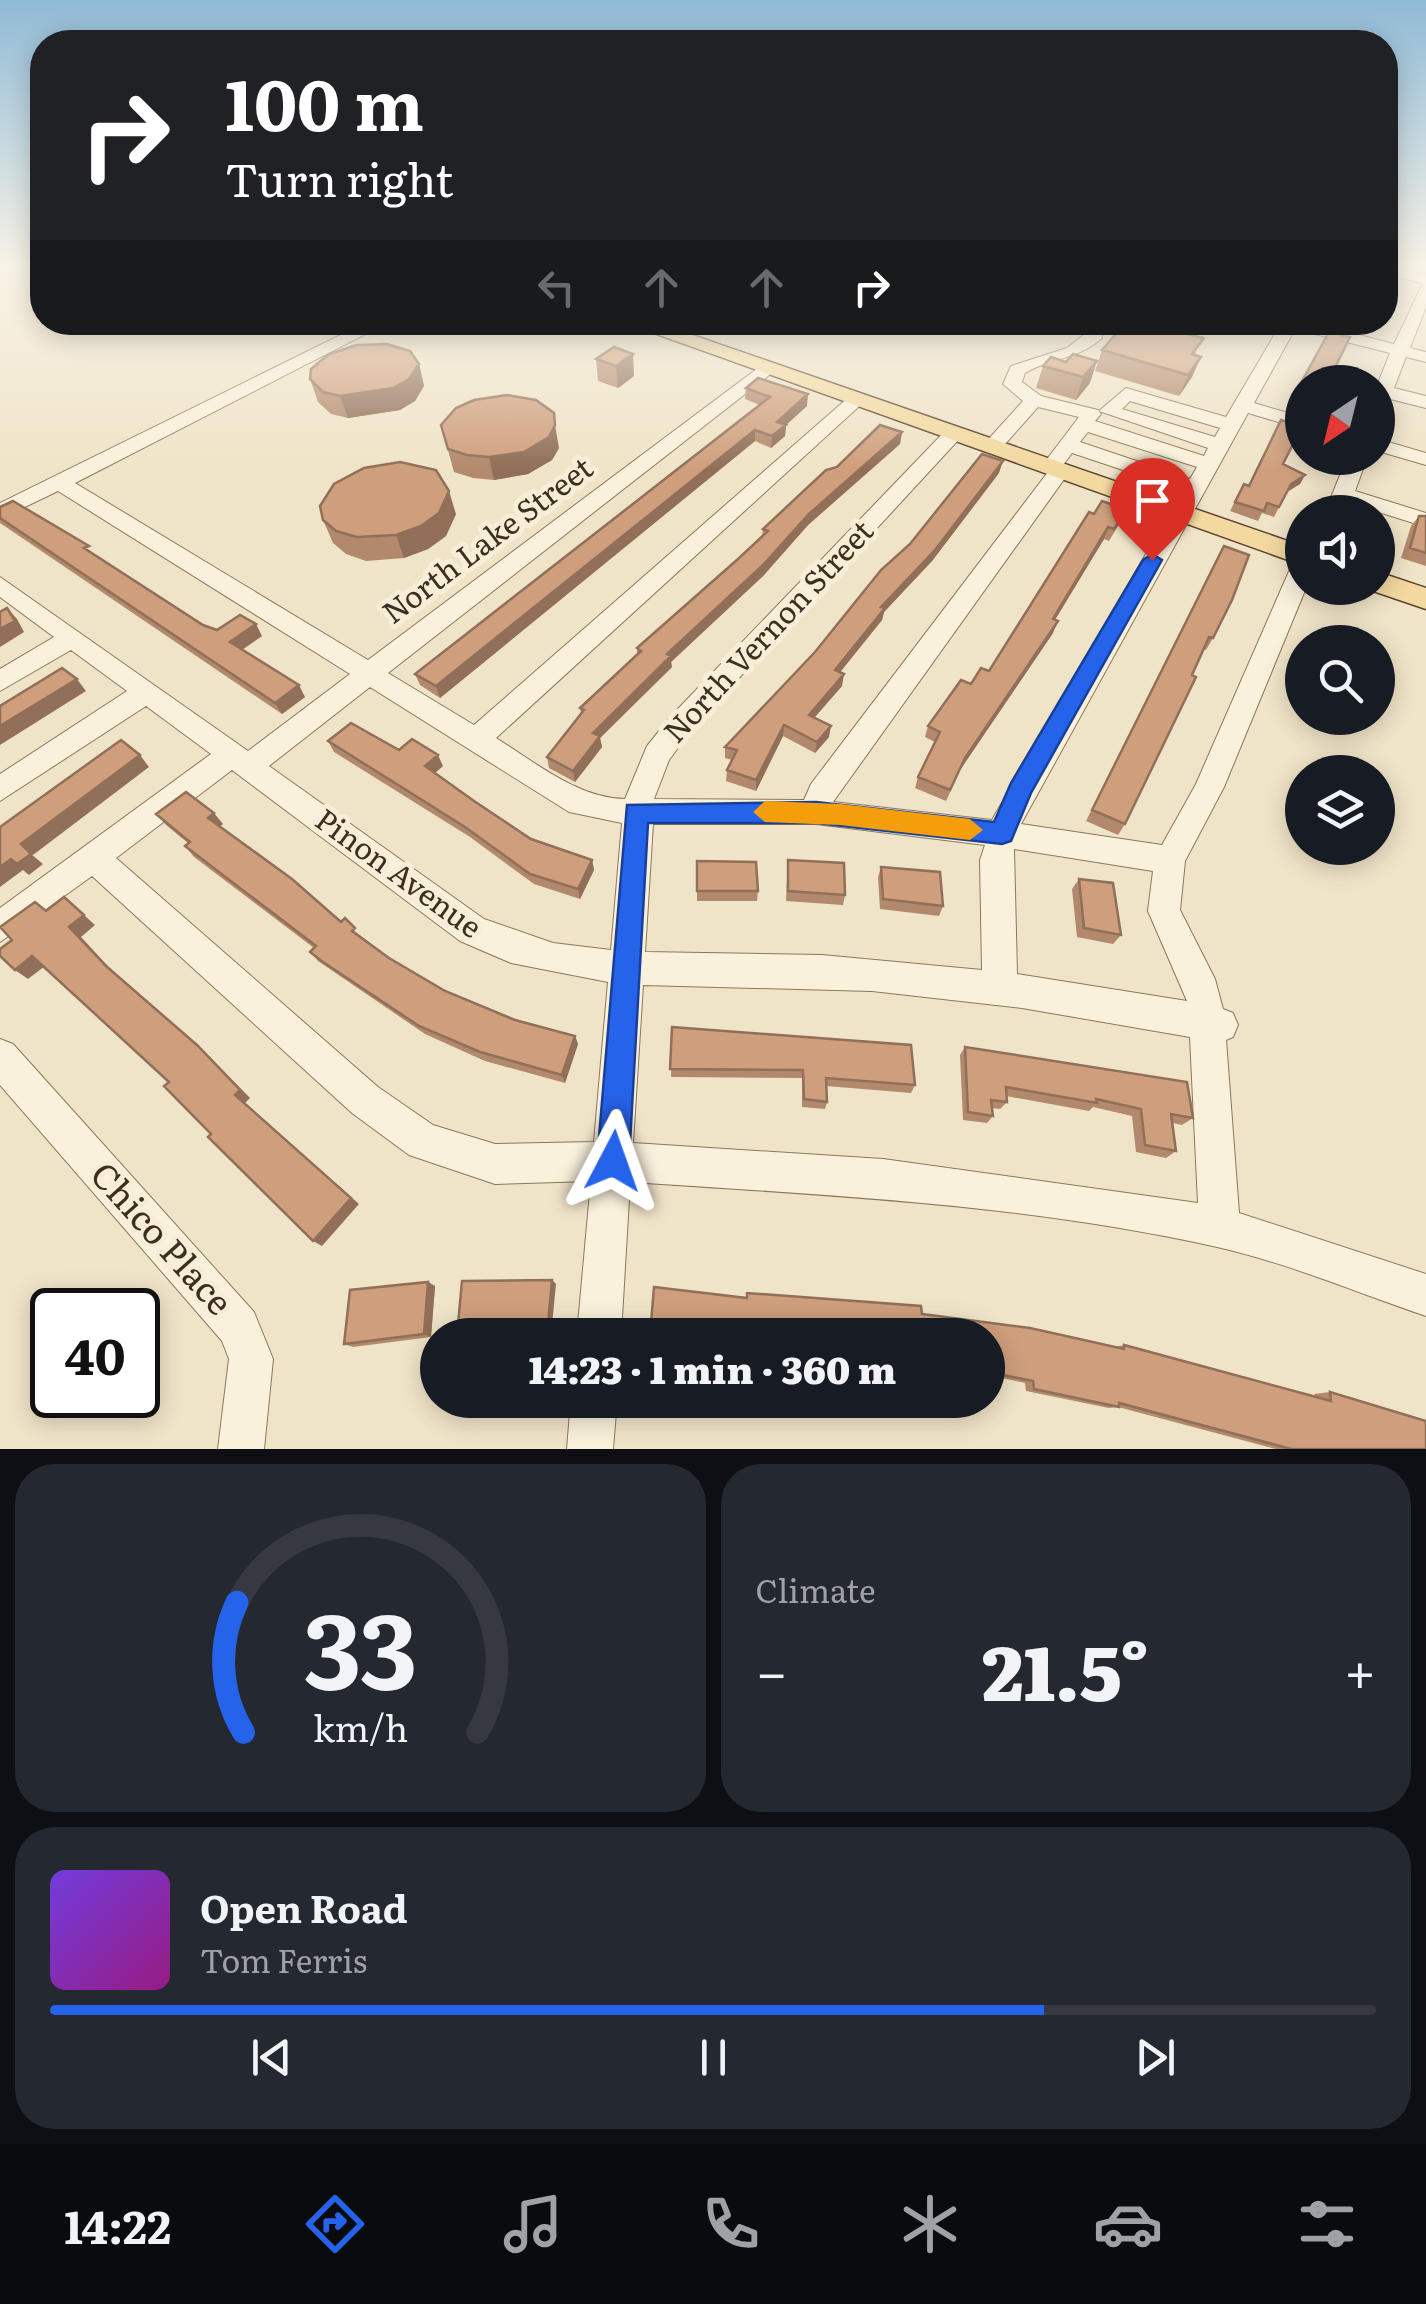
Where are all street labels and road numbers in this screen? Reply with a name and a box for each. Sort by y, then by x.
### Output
street label: North Lake Street [372,445,601,633]
street label: North Vernon Street [652,509,882,751]
street label: Pinon Avenue [307,796,492,947]
street label: Chico Place [80,1149,246,1325]

